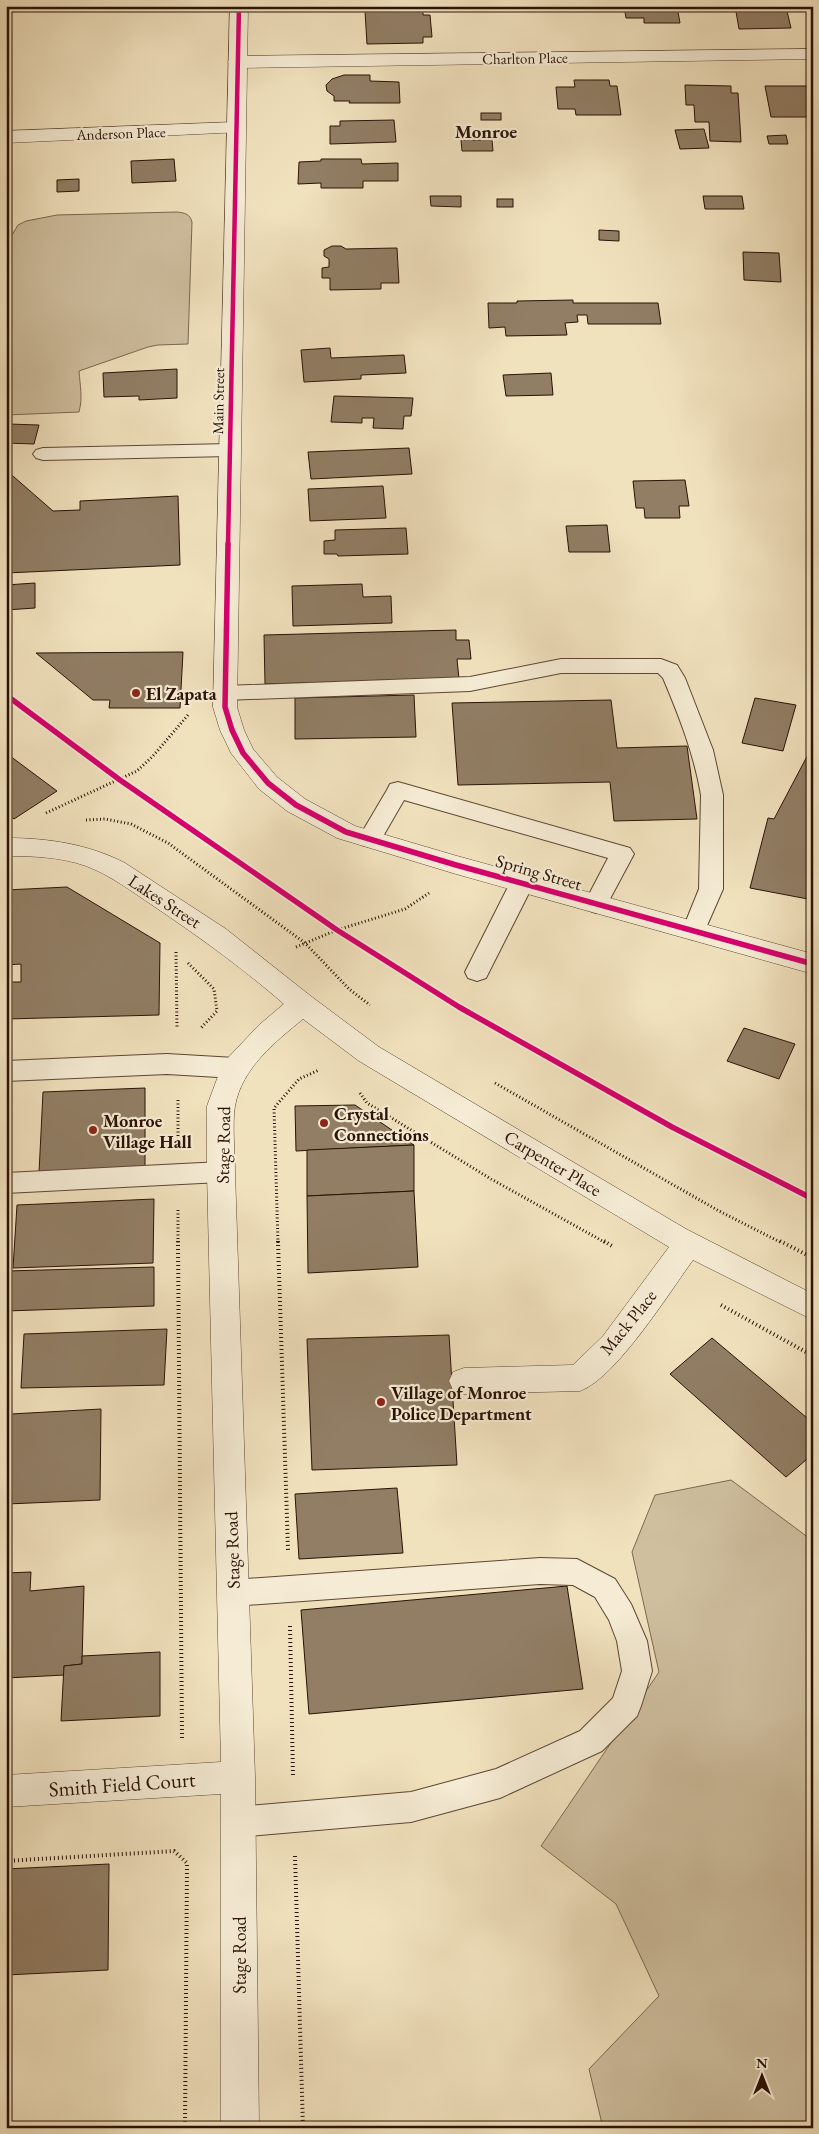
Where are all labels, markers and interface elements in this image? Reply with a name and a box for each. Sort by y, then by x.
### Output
street label: Charlton Place [482,48,568,68]
district label: Monroe [455,119,517,144]
street label: Anderson Place [75,122,166,144]
street label: Main Street [208,367,228,435]
place label: El Zapata [146,682,217,705]
marker: El Zapata [130,687,142,699]
street label: Spring Street [493,849,585,895]
street label: Lakes Street [124,869,206,933]
place label: Crystal Connections [334,1102,429,1146]
street label: Stage Road [211,1105,235,1184]
place label: Monroe Village Hall [103,1109,192,1153]
marker: Crystal Connections [318,1117,330,1129]
marker: Monroe Village Hall [87,1124,99,1136]
street label: Carpenter Place [500,1125,606,1201]
street label: Mack Place [595,1285,661,1359]
place label: Village of Monroe Police Department [391,1381,532,1425]
marker: Village of Monroe Police Department [375,1396,387,1408]
street label: Stage Road [219,1510,245,1589]
street label: Smith Field Court [48,1765,197,1803]
street label: Stage Road [228,1915,251,1994]
north arrow [736,2052,786,2102]
text: N [756,2054,768,2072]

